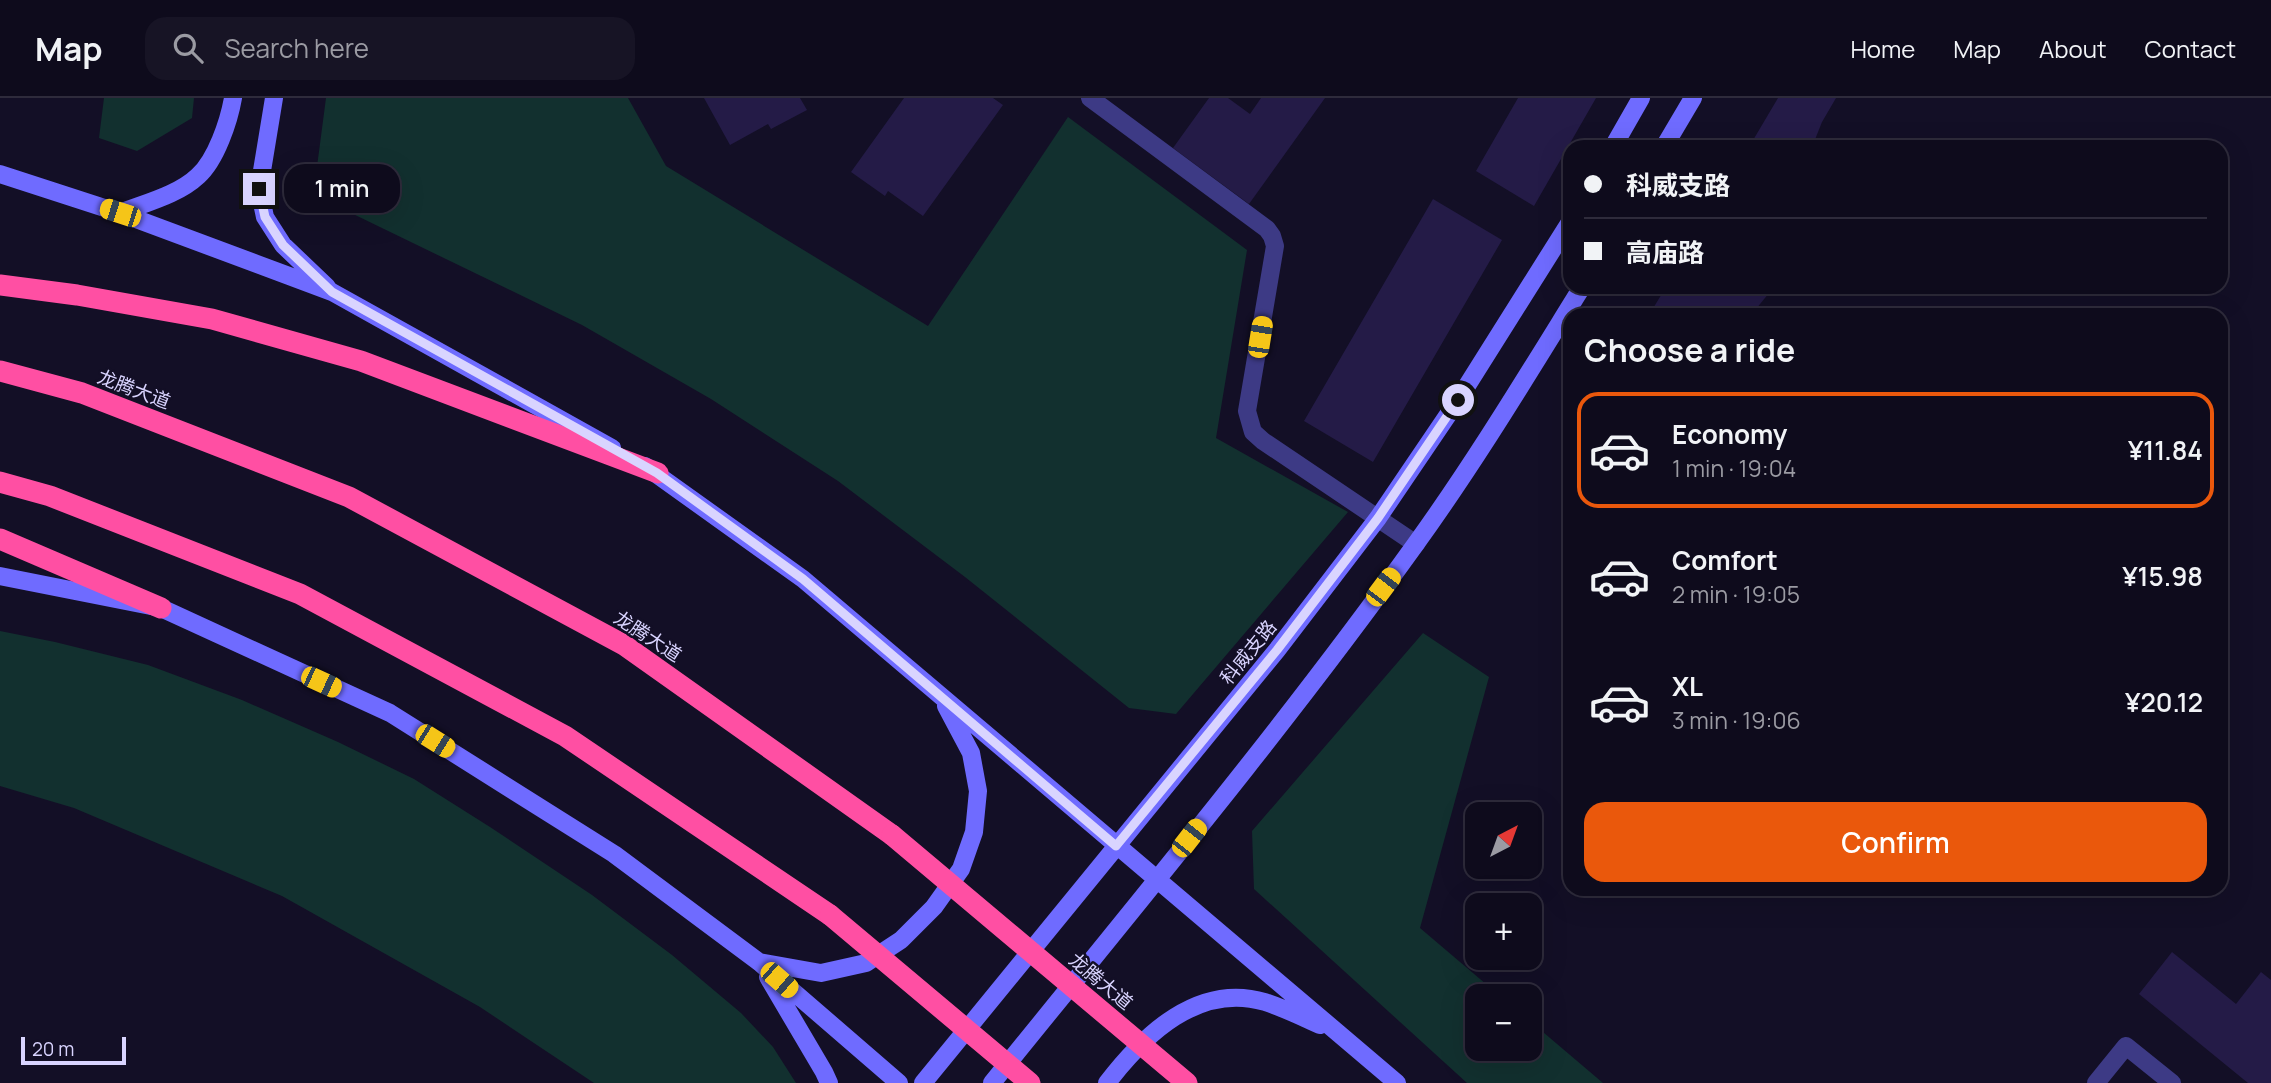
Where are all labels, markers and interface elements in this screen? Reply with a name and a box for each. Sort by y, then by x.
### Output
search box [145,17,635,80]
text: Map [35,26,103,71]
icon: search [169,29,207,67]
text: Search here [225,30,369,66]
text: Home [1850,32,1915,65]
text: Map [1953,32,2001,65]
text: About [2039,32,2107,65]
text: Contact [2145,32,2236,65]
callout: 1 min [284,164,399,214]
text: 科威支路 [1626,167,1730,203]
text: 1 min [315,172,369,204]
route end [243,173,275,205]
car [97,197,144,229]
text: 高庙路 [1626,234,1704,270]
car [1247,315,1274,359]
text: Choose a ride [1584,328,1795,372]
street label: 龙腾大道 [94,363,174,415]
route start [1442,384,1474,416]
text: Economy [1672,416,1787,452]
icon: car [1588,419,1651,482]
text: ¥11.84 [2128,432,2203,468]
text: 1 min · 19:04 [1672,452,1796,484]
text: Comfort [1672,542,1778,578]
icon: car [1588,545,1651,608]
text: ¥15.98 [2122,558,2203,594]
car [1362,564,1405,610]
text: 2 min · 19:05 [1672,578,1800,610]
street label: 龙腾大道 [609,604,687,668]
street label: 科威支路 [1214,614,1282,690]
car [298,664,345,700]
text: XL [1672,668,1703,704]
icon: car [1588,671,1651,734]
text: ¥20.12 [2125,684,2203,720]
text: 3 min · 19:06 [1672,704,1801,736]
car [412,721,459,761]
north arrow [1465,802,1542,878]
map controls [1465,802,1542,1061]
button: Confirm [1584,802,2207,882]
car [1168,815,1211,861]
button: + [1465,893,1542,970]
street label: 龙腾大道 [1064,947,1138,1015]
car [757,958,802,1002]
button: − [1465,984,1542,1061]
scale bar [21,1034,126,1066]
text: 20 m [32,1036,74,1062]

